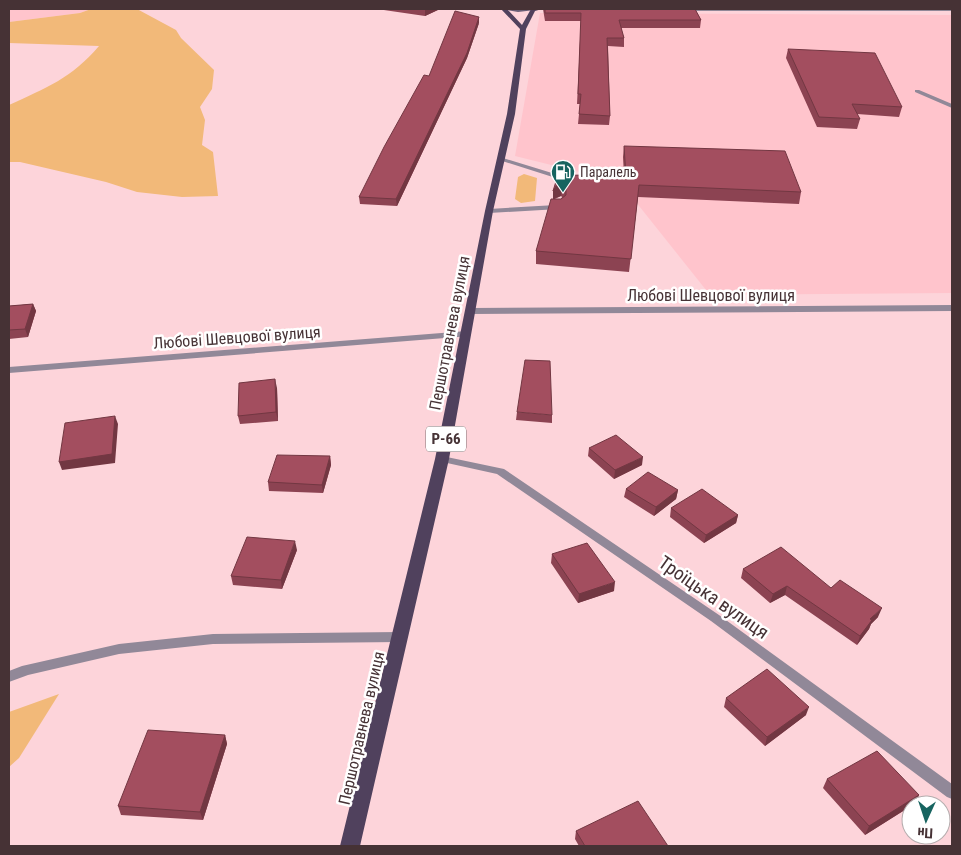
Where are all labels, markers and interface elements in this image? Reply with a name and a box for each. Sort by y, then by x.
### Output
fuel station icon: Паралель [550,159,576,193]
place label: Паралель [580,164,637,180]
street label: Першотравнева вулиця [425,254,474,412]
street label: Любові Шевцової вулиця [627,286,795,305]
street label: Любові Шевцової вулиця [153,322,321,353]
road number: Р-66 [426,426,466,452]
street label: Троїцька вулиця [654,551,773,644]
street label: Першотравнева вулиця [335,650,388,807]
north arrow [901,795,951,845]
text: Пн [917,825,934,841]

